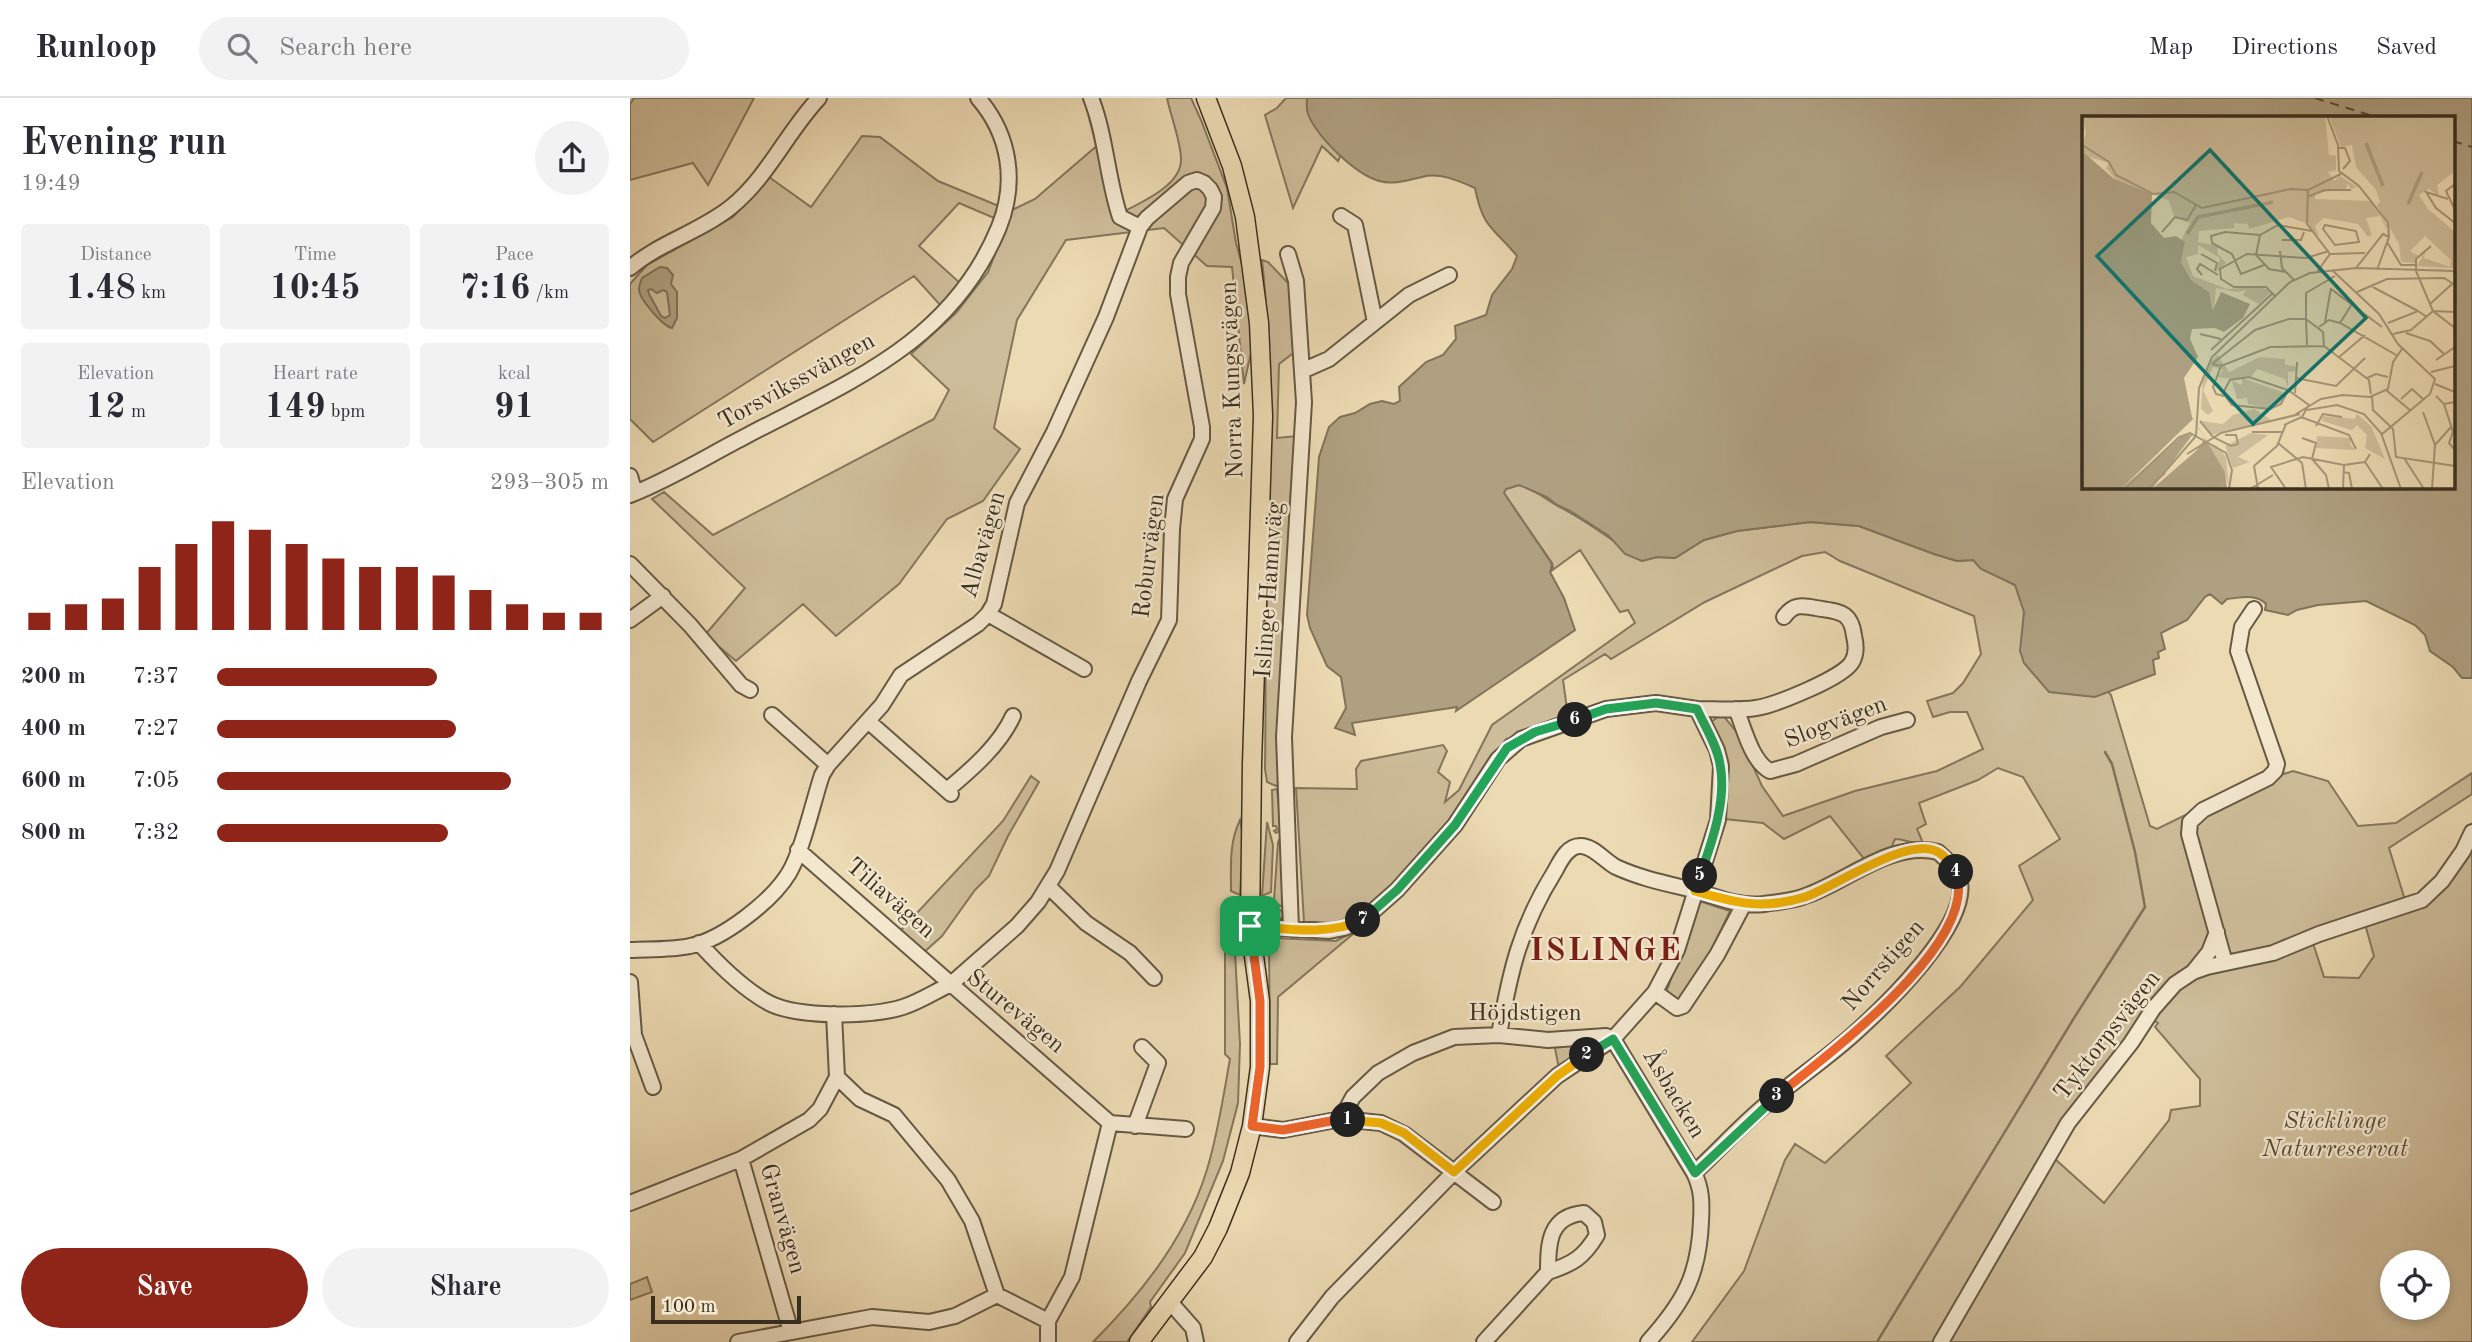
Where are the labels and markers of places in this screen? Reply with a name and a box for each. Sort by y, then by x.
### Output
pin: 6 [1558,702,1592,738]
pin: 4 [1938,854,1974,890]
pin: 5 [1682,858,1718,894]
pin [1220,896,1280,956]
pin: 7 [1346,902,1380,938]
pin: 2 [1570,1038,1604,1072]
pin: 3 [1760,1079,1794,1114]
pin: 1 [1330,1102,1366,1138]

